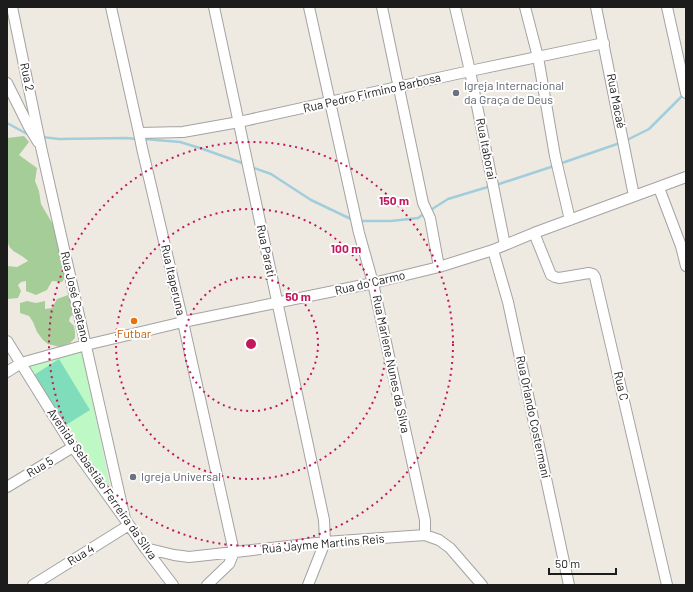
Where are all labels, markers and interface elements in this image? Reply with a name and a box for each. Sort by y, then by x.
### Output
street label: Rua 2 [18,61,38,92]
street label: Rua Pedro Firmino Barbosa [302,69,442,115]
street label: Rua Macaé [605,72,629,130]
place label: Igreja Internacional da Graça de Deus [464,78,564,106]
marker: Igreja Internacional da Graça de Deus [451,88,461,98]
street label: Rua Itaborai [474,117,500,181]
text: 150 m [379,193,409,207]
street label: Rua Parati [255,223,279,278]
text: 100 m [331,241,361,255]
street label: Rua Itaperuna [159,243,189,317]
street label: Rua José Caetano [59,250,93,344]
street label: Rua do Carmo [333,267,406,297]
text: 50 m [285,289,311,303]
street label: Rua Marlene Nunes da Silva [371,294,413,434]
marker: Futbar [129,316,139,326]
place label: Futbar [117,326,152,340]
centre of rings [244,337,258,351]
street label: Rua Orlando Costermani [514,354,554,479]
street label: Rua C [612,370,632,402]
street label: Avenida Sebastião Ferreira da Silva [45,405,160,562]
street label: Rua 5 [24,453,55,479]
place label: Igreja Universal [141,469,221,483]
marker: Igreja Universal [128,472,138,482]
street label: Rua Jayme Martins Reis [261,531,385,555]
street label: Rua 4 [64,541,96,568]
scale bar [549,550,616,576]
text: 50 m [555,556,580,570]

